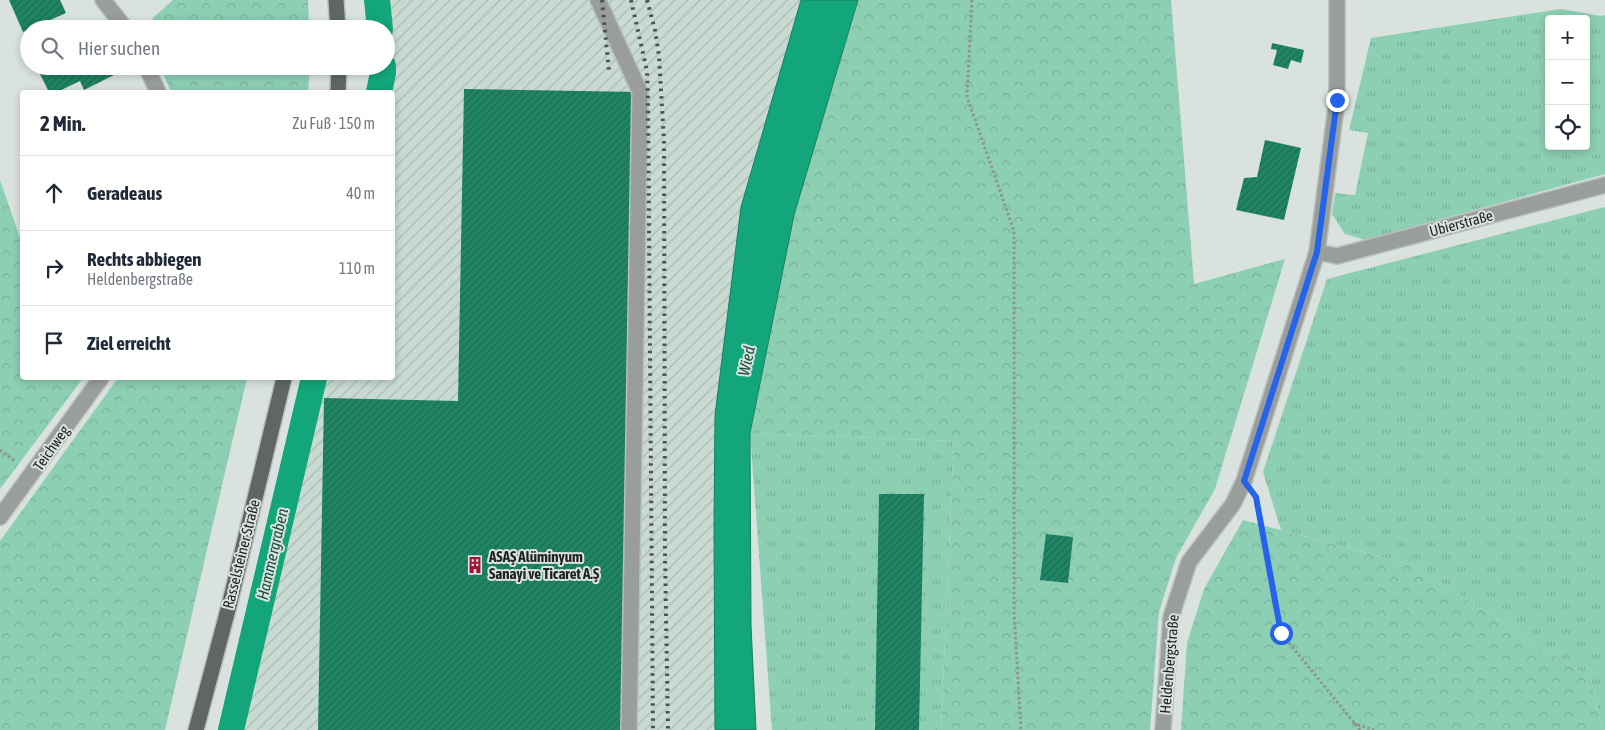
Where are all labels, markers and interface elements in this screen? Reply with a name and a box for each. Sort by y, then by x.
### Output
map controls [1545,15,1590,150]
button: + [1545,15,1590,60]
search box [20,20,395,75]
icon: search [38,34,66,62]
text: Hier suchen [78,37,160,59]
button: − [1545,60,1590,105]
route end [1326,89,1349,112]
button: locate [1545,105,1590,150]
text: 2 Min. [40,111,86,135]
text: Zu Fuß · 150 m [292,114,375,132]
icon: ahead [40,179,68,207]
text: Geradeaus [87,182,162,204]
text: 40 m [346,184,375,202]
street label: Ubierstraße [1427,206,1495,240]
text: Rechts abbiegen [87,248,202,270]
icon: right [40,254,68,282]
text: 110 m [339,259,375,277]
text: Heldenbergstraße [87,270,193,288]
icon: arrive [40,329,68,357]
text: Ziel erreicht [87,332,171,354]
water label: Wied [734,344,758,377]
street label: Teichweg [29,422,73,474]
street label: Rasselsteiner Straße [219,498,263,610]
water label: Hammergraben [253,506,292,602]
place label: ASAŞ Alüminyum Sanayi ve Ticaret A.Ş [488,548,600,582]
building icon: ASAŞ Alüminyum Sanayi ve Ticaret A.Ş [465,555,485,575]
street label: Heldenbergstraße [1156,614,1182,714]
route start [1270,622,1293,645]

